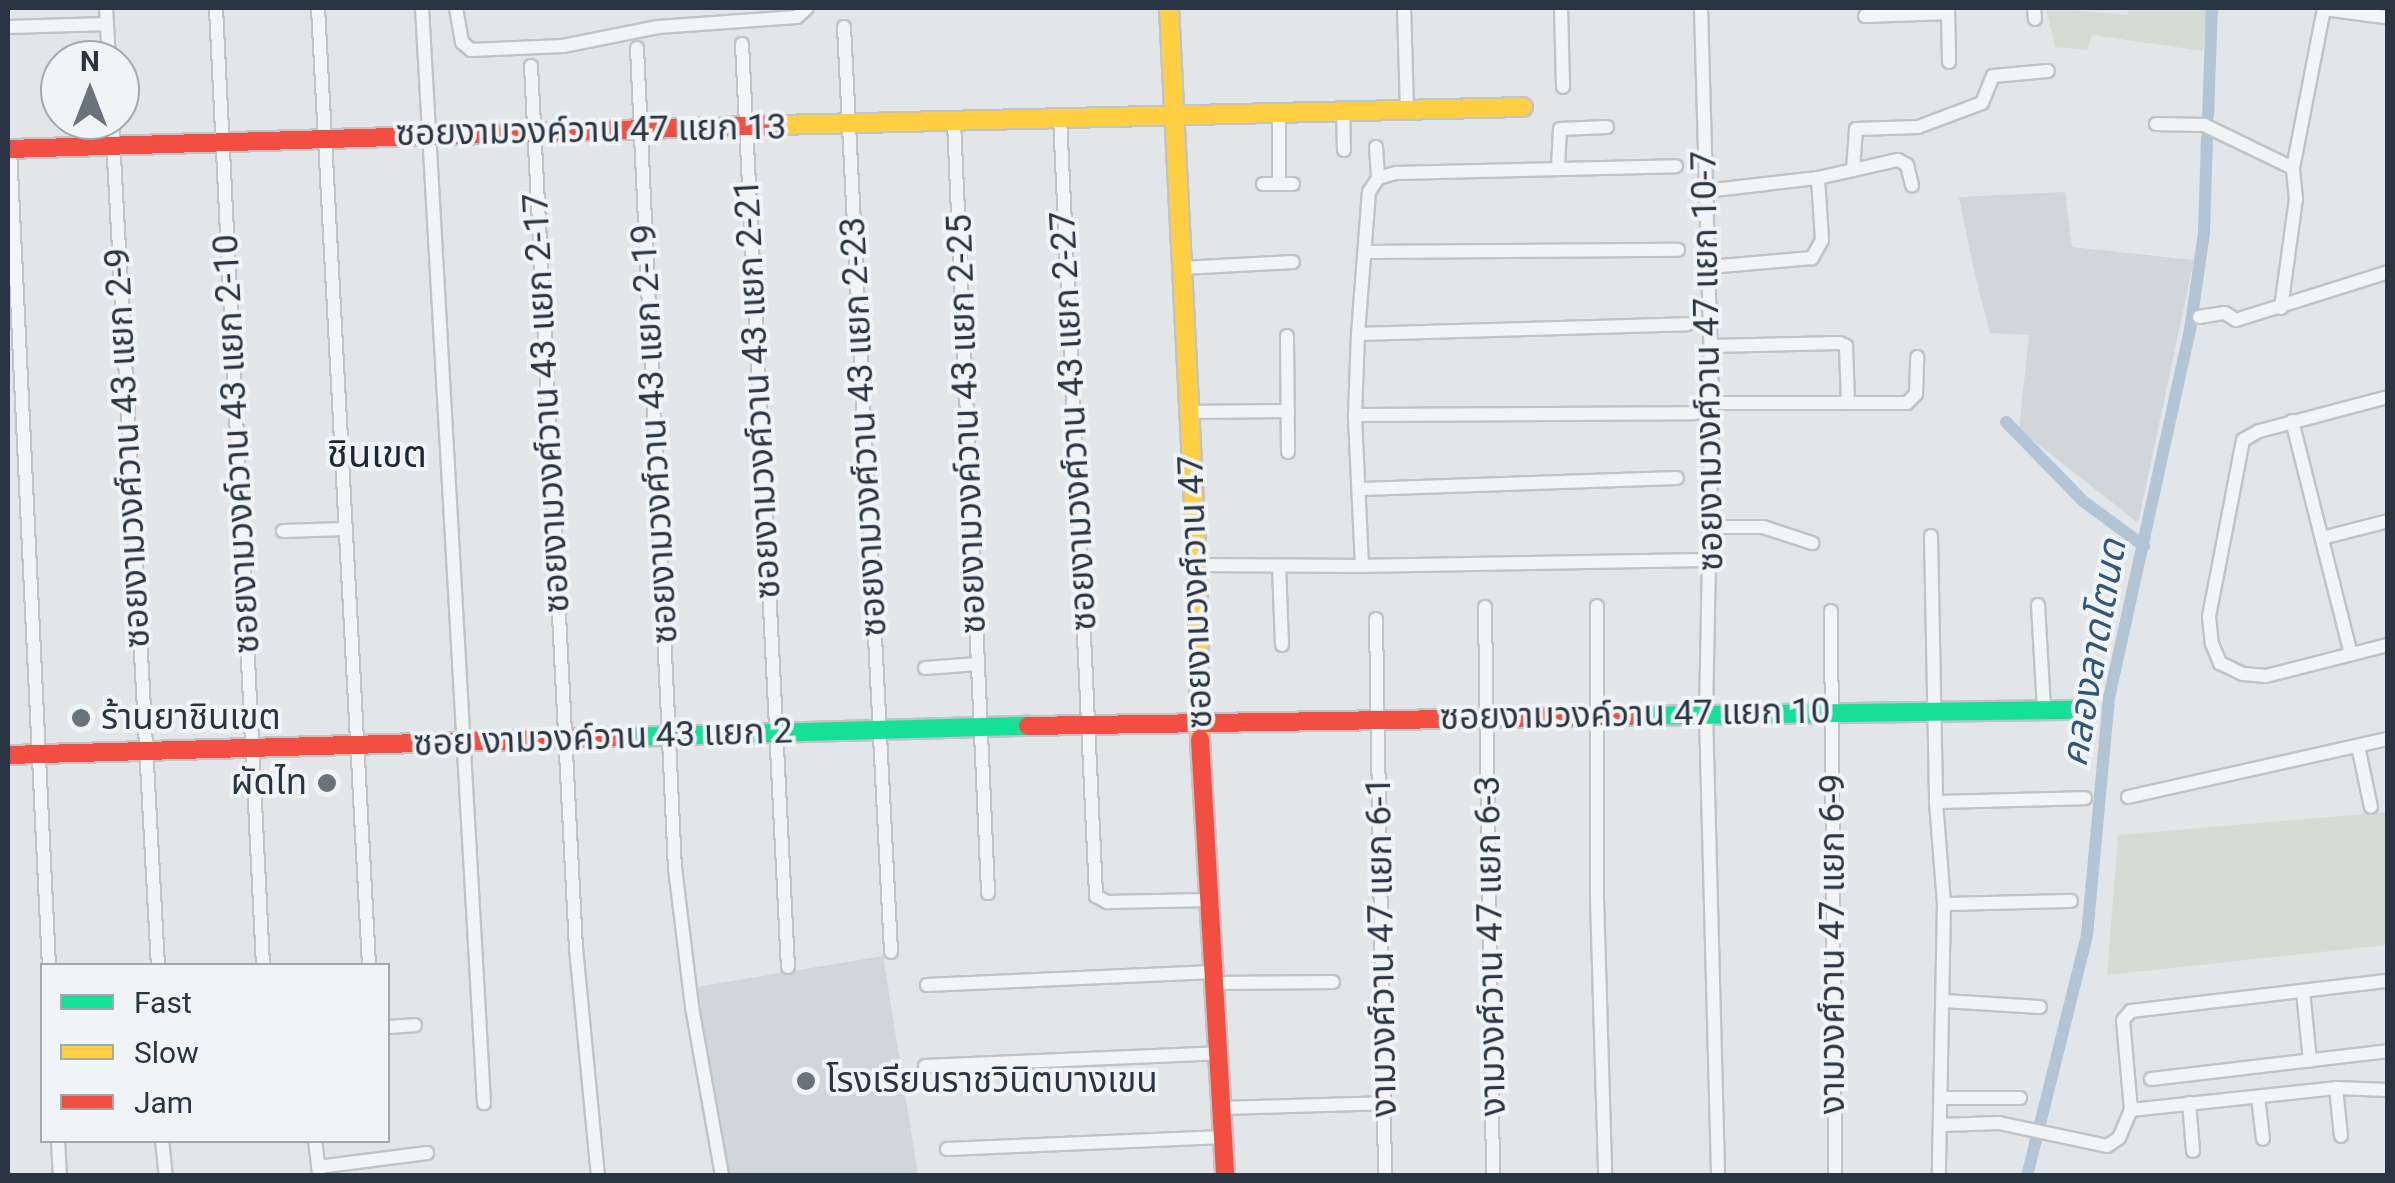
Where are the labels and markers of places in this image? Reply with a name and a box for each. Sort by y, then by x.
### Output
place label: ร้านยาชินเขต [101,697,281,739]
marker: ร้านยาชินเขต [70,707,92,729]
place label: ผัดไท [231,762,307,804]
marker: ผัดไท [316,772,338,794]
place label: โรงเรียนราชวินิตบางเขน [826,1060,1158,1102]
marker: โรงเรียนราชวินิตบางเขน [795,1070,817,1092]

